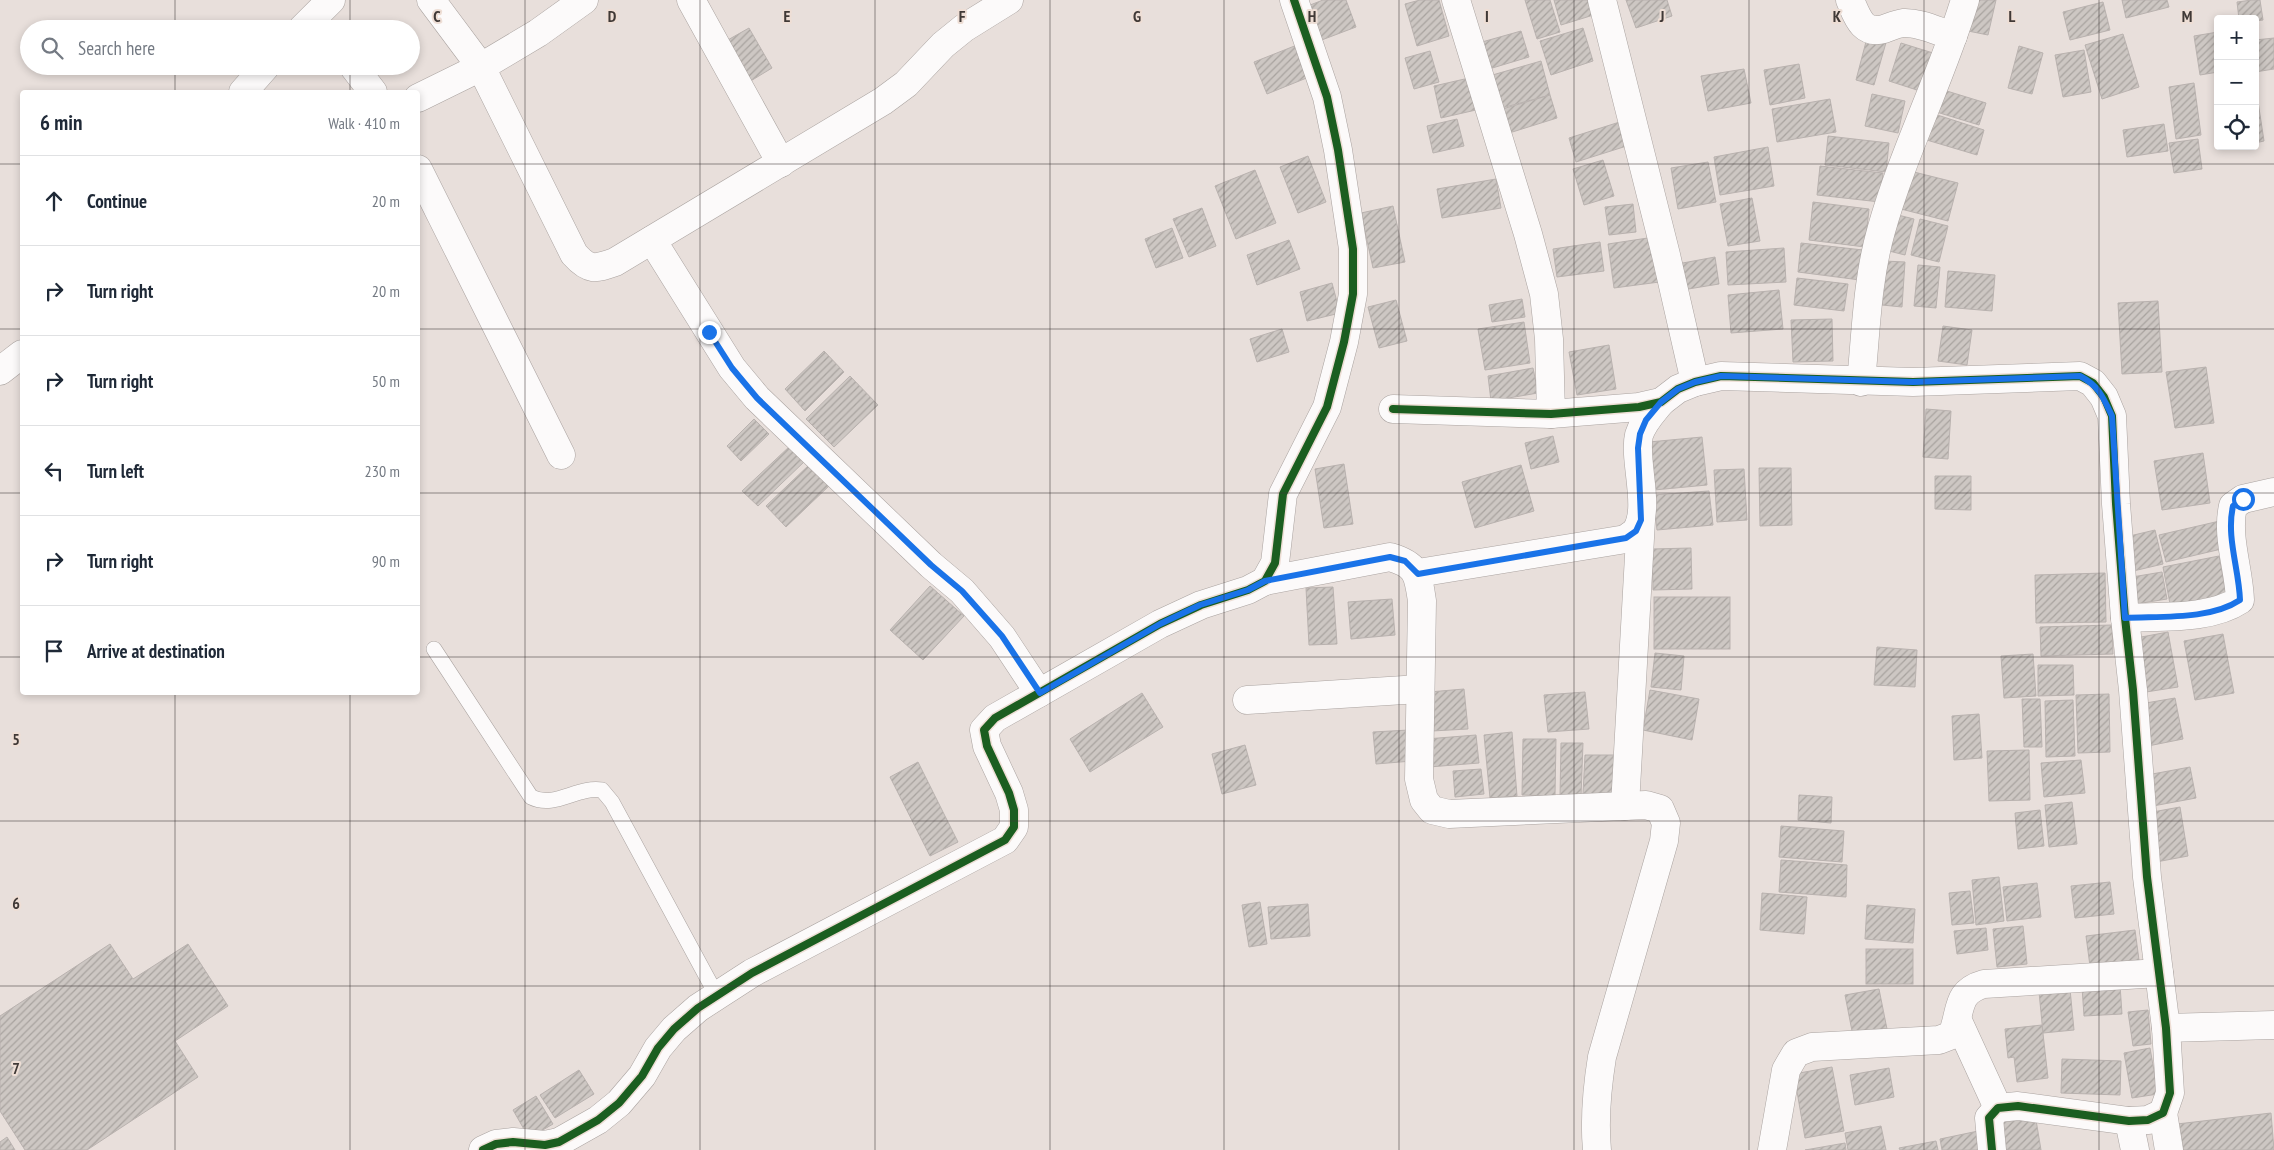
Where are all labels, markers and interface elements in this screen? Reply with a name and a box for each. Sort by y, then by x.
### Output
text: C [433,6,441,26]
text: D [608,6,617,26]
text: E [784,6,791,26]
text: F [959,6,966,26]
text: G [1133,6,1141,26]
text: H [1308,6,1316,26]
text: I [1485,6,1489,26]
text: J [1659,6,1664,26]
text: K [1833,6,1842,26]
text: L [2009,6,2016,26]
text: M [2182,6,2192,26]
map controls [2214,15,2259,150]
button: + [2214,15,2259,60]
search box [20,20,420,75]
icon: search [38,34,66,62]
text: Search here [78,36,155,60]
button: − [2214,60,2259,105]
button: locate [2214,105,2259,150]
text: 6 min [40,109,82,136]
text: Walk · 410 m [328,113,400,133]
icon: ahead [40,187,68,215]
text: Continue [87,189,147,213]
text: 20 m [372,191,400,211]
icon: right [40,277,68,305]
text: Turn right [87,279,153,303]
text: 20 m [372,281,400,301]
route end [698,321,721,344]
icon: right [40,367,68,395]
text: Turn right [87,369,153,393]
text: 50 m [372,371,400,391]
icon: left [40,457,68,485]
text: Turn left [87,459,144,483]
text: 230 m [365,461,400,481]
route start [2232,488,2255,511]
icon: right [40,547,68,575]
text: Turn right [87,549,153,573]
text: 90 m [372,551,400,571]
icon: arrive [40,637,68,665]
text: Arrive at destination [87,639,225,663]
text: 5 [12,729,20,749]
text: 6 [12,893,20,913]
text: 7 [12,1058,20,1078]

